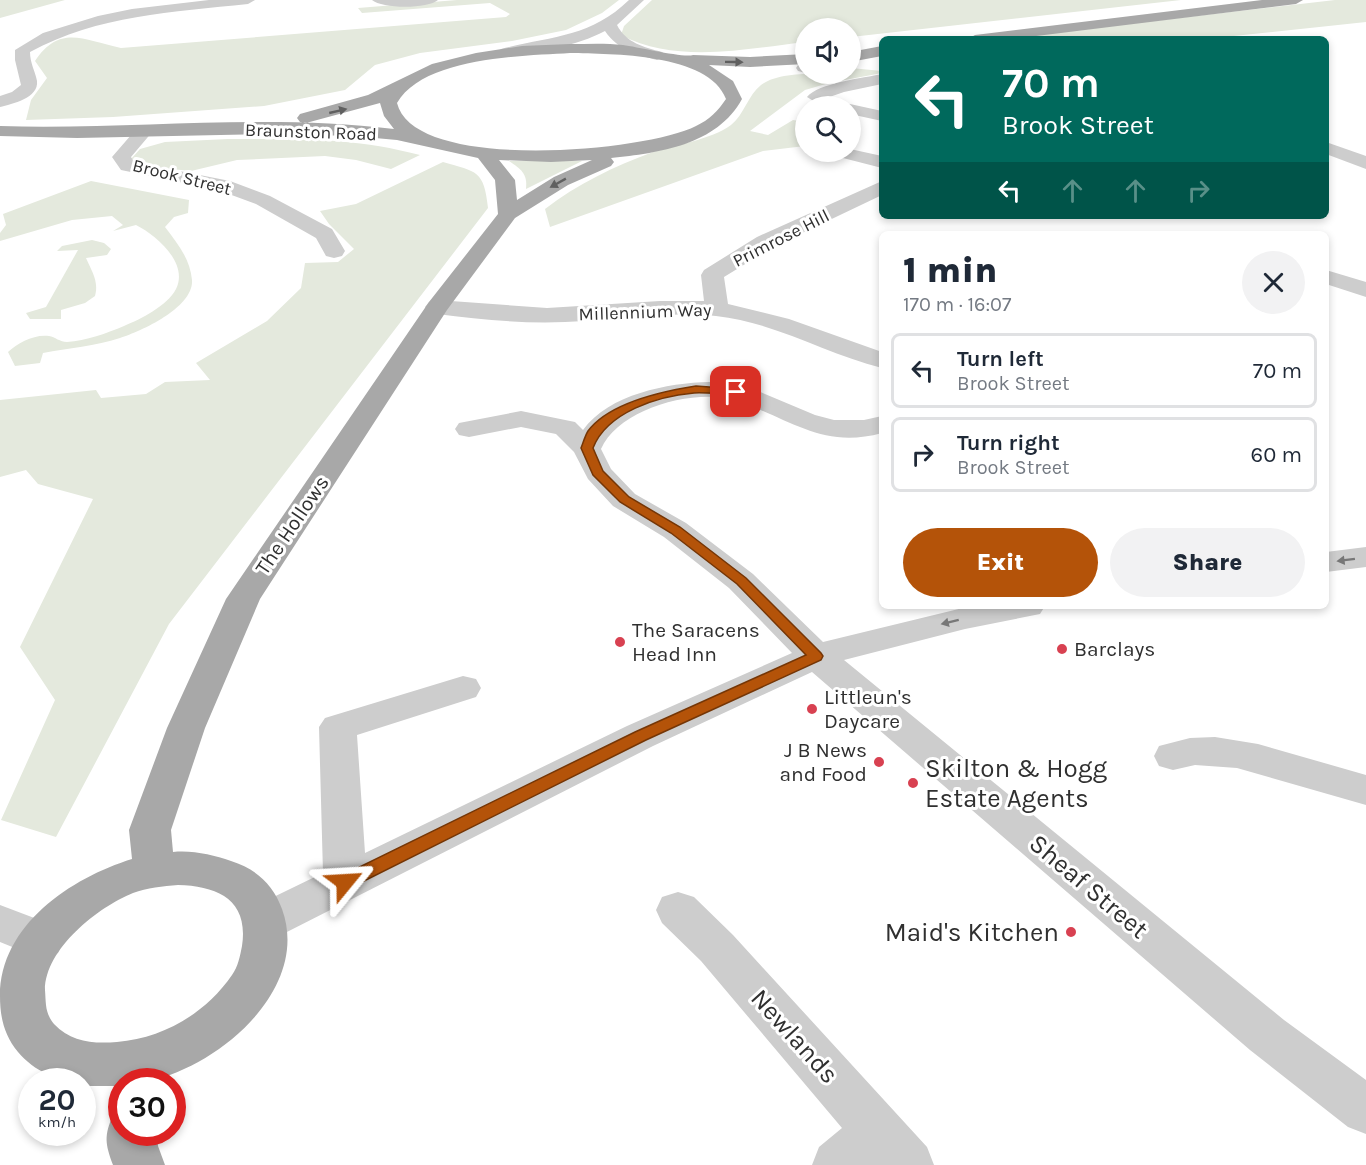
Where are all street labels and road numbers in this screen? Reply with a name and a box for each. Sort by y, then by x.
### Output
street label: Braunston Road [245,119,377,145]
street label: Brook Street [130,154,234,200]
street label: Primrose Hill [729,204,833,272]
street label: Millennium Way [578,299,712,325]
street label: The Hollows [250,471,334,579]
street label: Sheaf Street [1023,828,1155,945]
street label: Newlands [744,983,845,1090]

